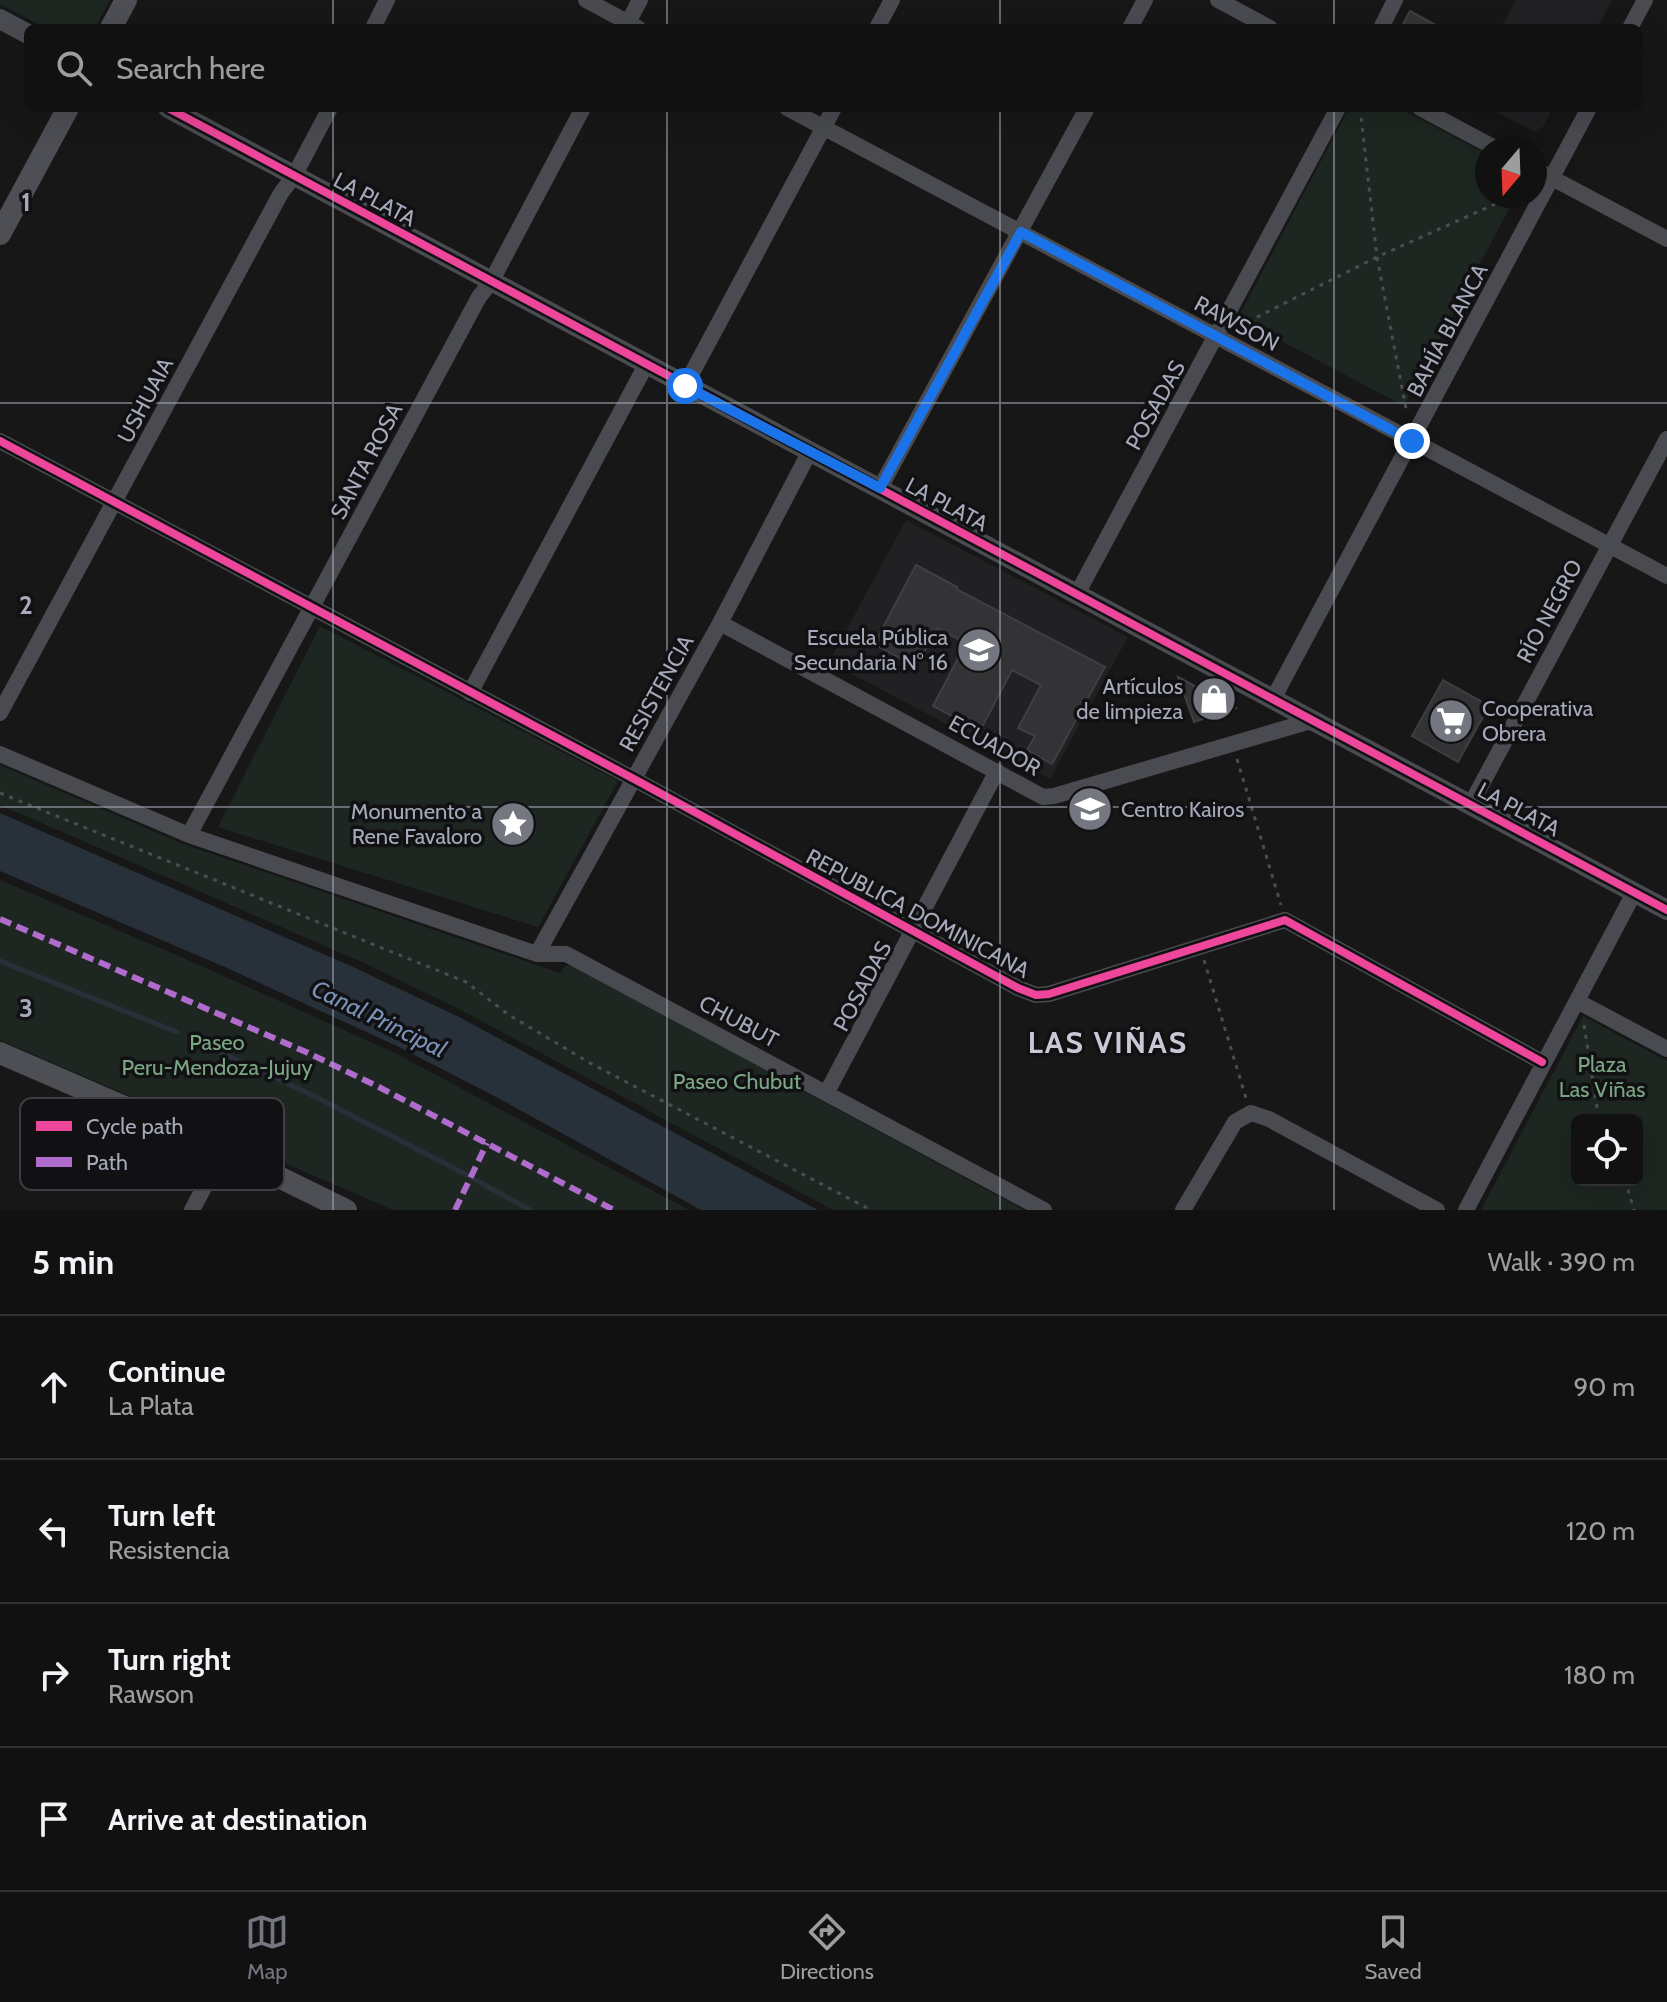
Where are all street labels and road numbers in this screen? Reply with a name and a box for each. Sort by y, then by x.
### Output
street label: LA PLATA [329,166,421,233]
street label: BAHÍA BLANCA [1401,259,1494,401]
street label: RAWSON [1190,290,1284,357]
street label: USHUAIA [112,353,179,447]
street label: POSADAS [1120,356,1191,455]
street label: SANTA ROSA [325,398,409,524]
street label: LA PLATA [901,471,993,538]
street label: RÍO NEGRO [1511,555,1588,668]
street label: RESISTENCIA [613,630,700,756]
street label: ECUADOR [944,709,1045,782]
street label: LA PLATA [1473,776,1565,843]
street label: REPUBLICA DOMINICANA [801,843,1035,984]
street label: POSADAS [828,936,897,1036]
street label: CHUBUT [695,989,783,1054]

